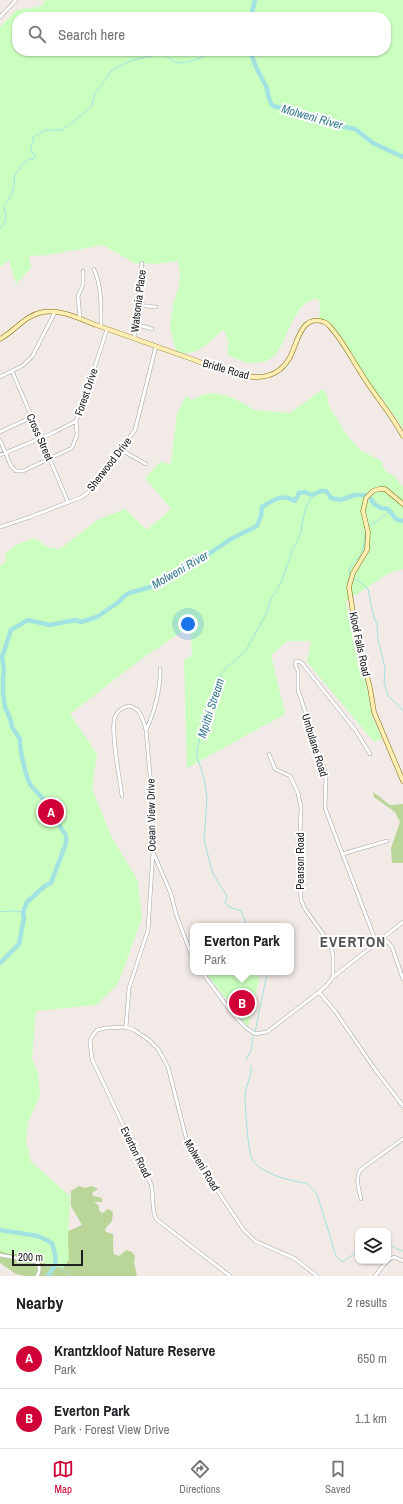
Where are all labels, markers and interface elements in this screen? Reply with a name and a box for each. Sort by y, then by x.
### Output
search box [12,12,391,56]
icon: search [26,23,48,45]
text: Search here [58,24,125,45]
water label: Molweni River [280,101,345,134]
street label: Watsonia Place [127,269,149,333]
street label: Bridle Road [201,356,251,382]
street label: Forest Drive [71,366,101,418]
street label: Cross Street [23,411,57,463]
street label: Sherwood Drive [84,434,134,494]
water label: Molweni River [149,547,212,593]
street label: Kloof Falls Road [346,610,374,678]
your location [178,614,198,634]
water label: Mpithi Stream [194,676,228,740]
street label: Umbulane Road [299,712,331,778]
street label: Ocean View Drive [143,778,159,852]
pin: A [38,797,64,827]
street label: Pearson Road [293,832,307,890]
popup [190,923,294,975]
text: Everton Park [204,930,280,951]
district label: EVERTON [320,931,386,952]
text: Park [204,951,226,968]
pin: B [229,988,255,1018]
street label: Everton Road [118,1124,154,1180]
street label: Molweni Road [181,1137,223,1193]
map controls [355,1228,391,1264]
button: layers [355,1228,391,1264]
scale bar [12,1248,83,1267]
text: 200 m [18,1250,43,1264]
text: Nearby [16,1291,63,1314]
text: 2 results [347,1294,387,1311]
text: Krantzkloof Nature Reserve [54,1340,215,1361]
text: A [25,1350,33,1367]
text: 650 m [357,1350,387,1367]
text: Park [54,1361,76,1378]
text: Everton Park [54,1400,130,1421]
text: B [25,1410,33,1427]
text: 1.1 km [355,1410,387,1427]
text: Park · Forest View Drive [54,1421,169,1438]
tab: Map [52,1458,74,1496]
tab: Directions [179,1458,220,1496]
tab: Saved [325,1458,351,1496]

